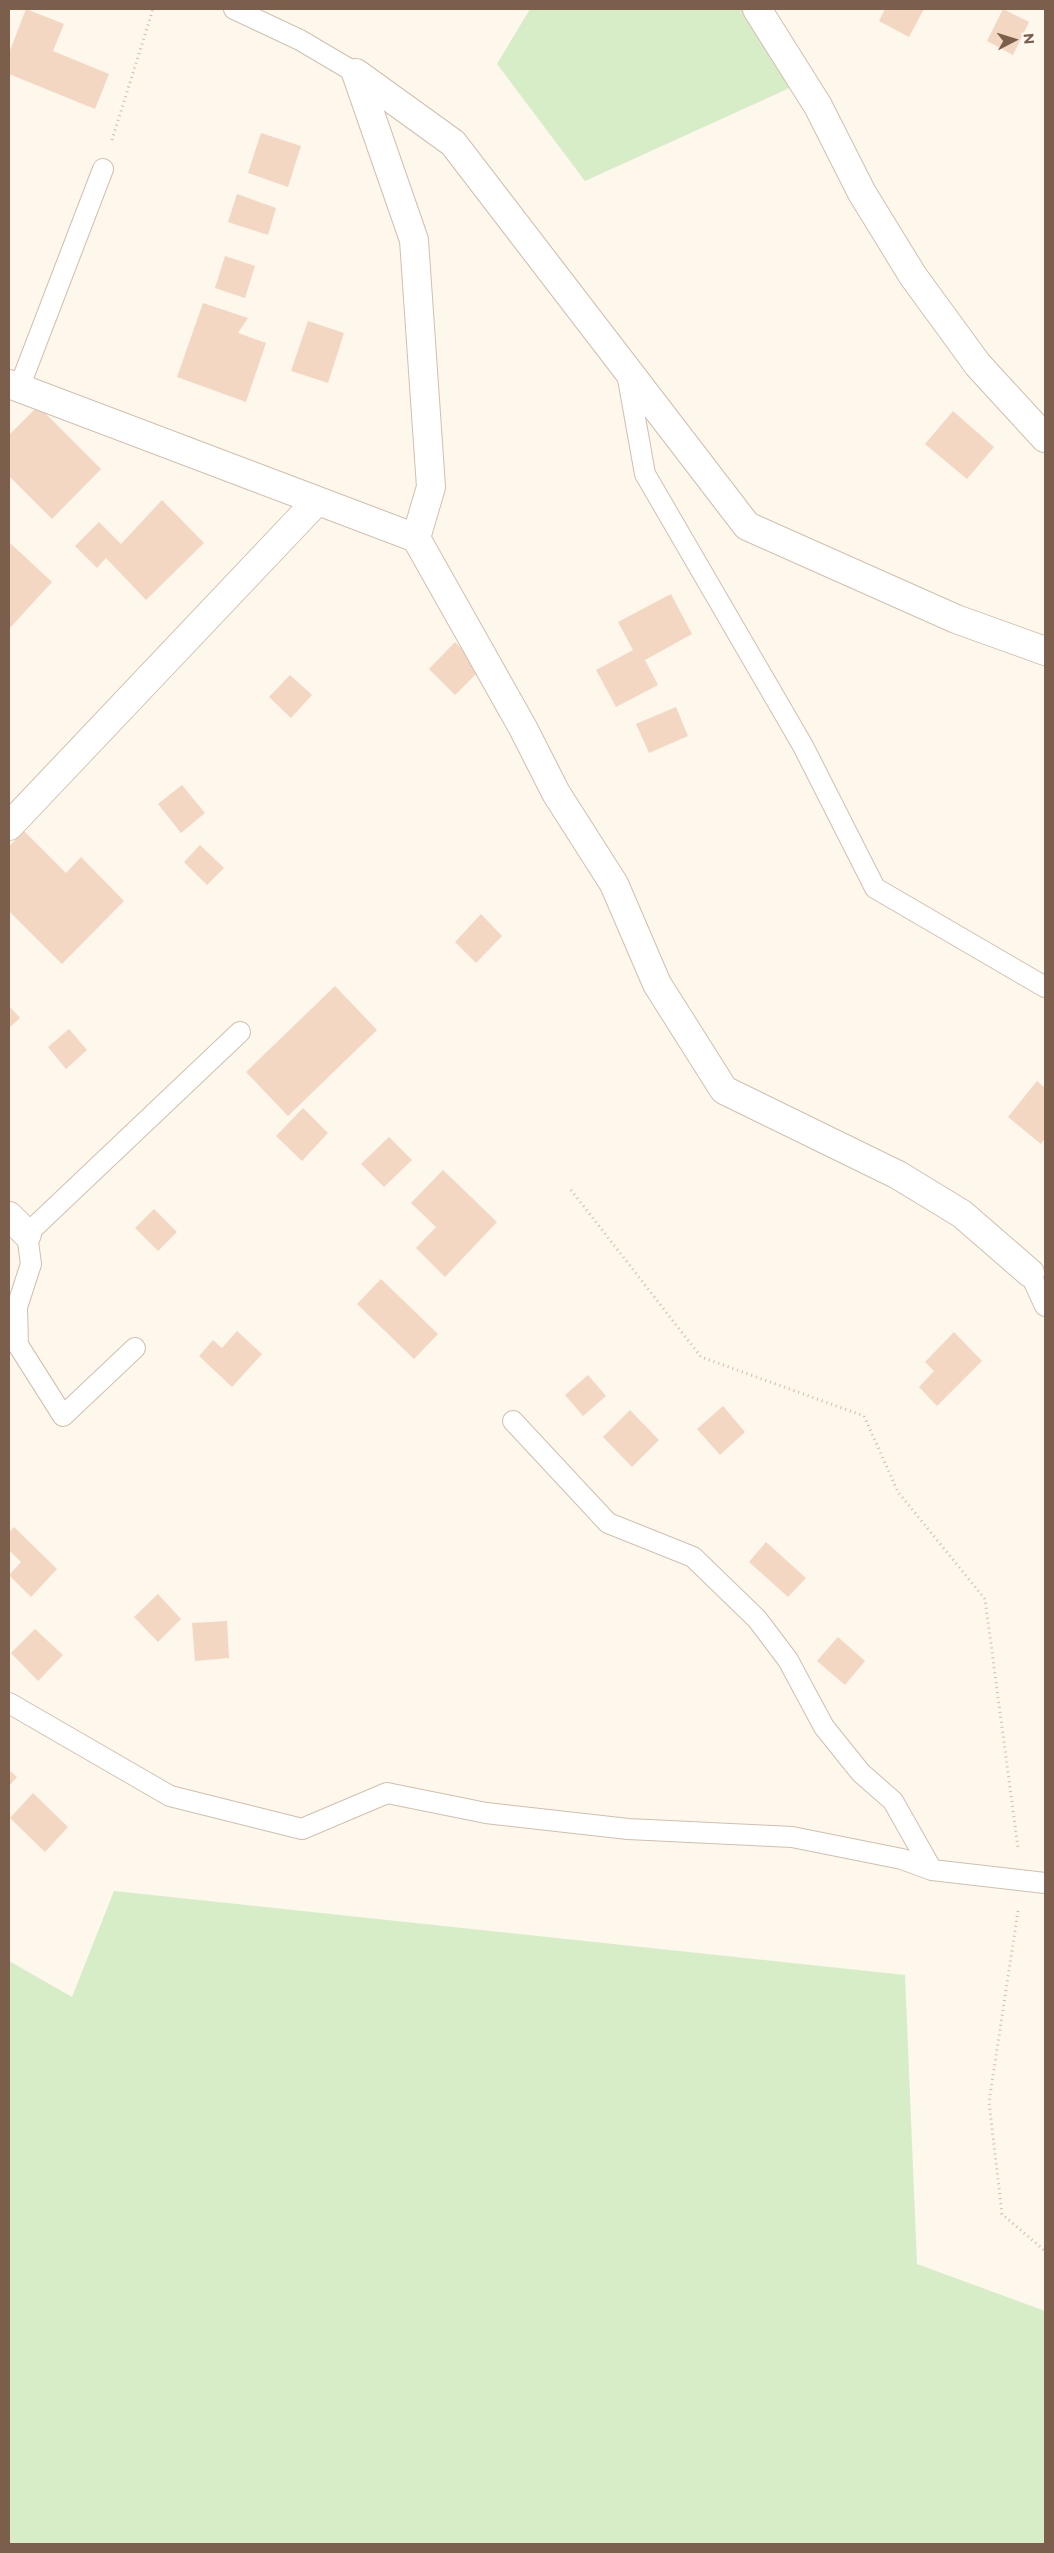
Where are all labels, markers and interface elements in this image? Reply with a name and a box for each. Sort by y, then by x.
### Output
north arrow [989,15,1039,65]
text: N [1019,32,1038,45]

